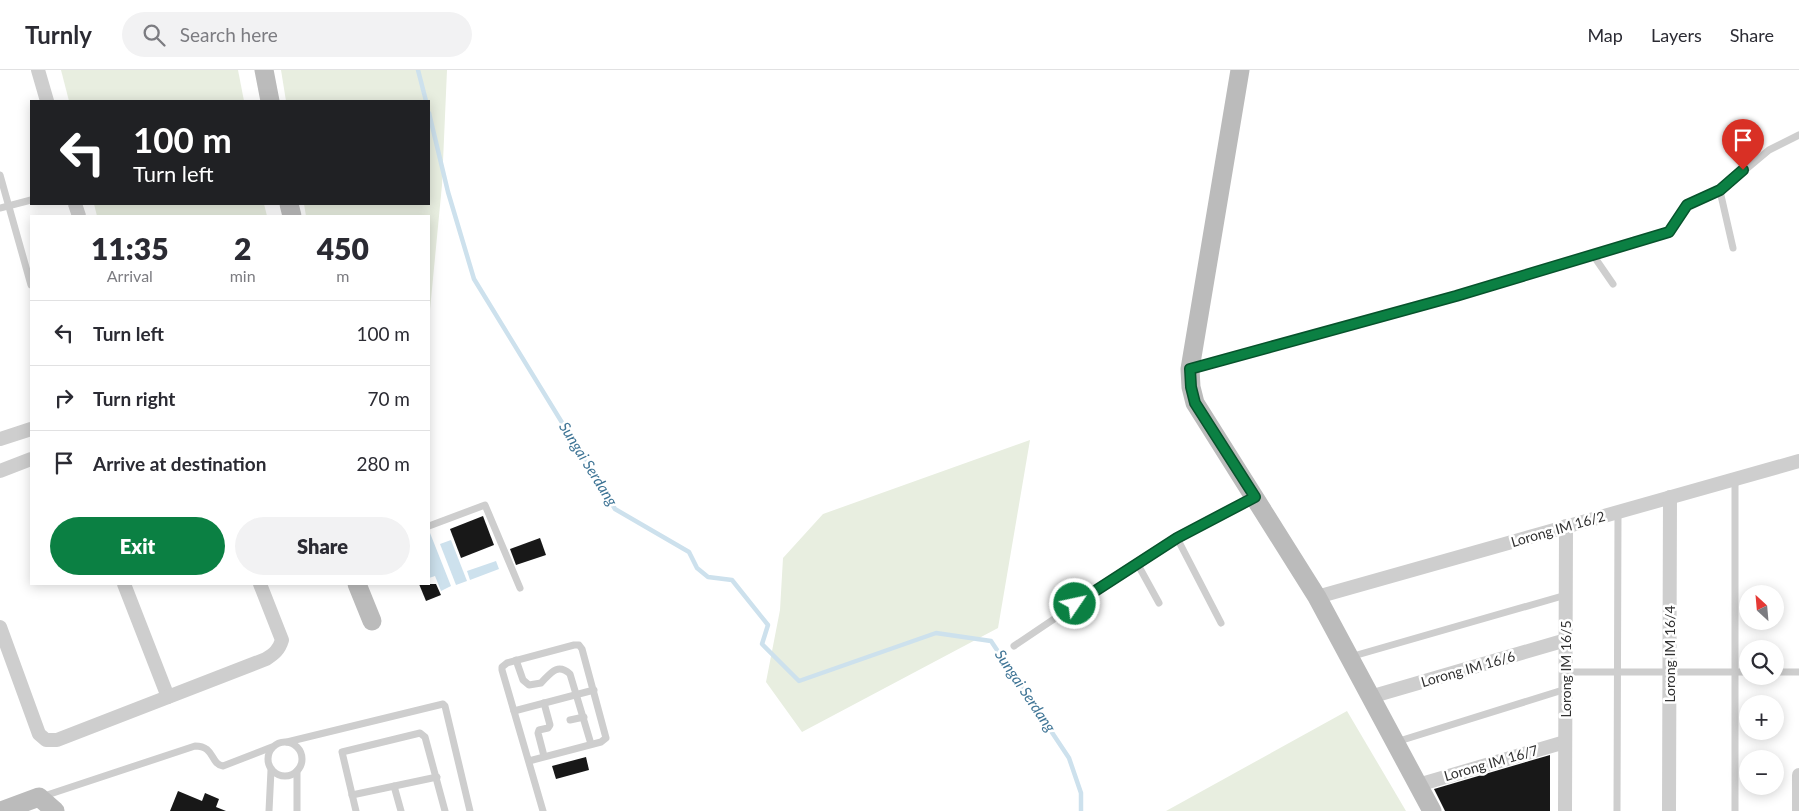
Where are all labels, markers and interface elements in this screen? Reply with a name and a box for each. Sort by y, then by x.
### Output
search box [122,12,472,57]
text: Turnly [25,20,92,49]
icon: search [140,21,168,49]
text: Search here [180,23,278,46]
text: Map [1587,24,1623,46]
text: Layers [1651,24,1702,46]
text: Share [1730,24,1774,46]
text: 100 m [133,118,232,160]
pin [1722,119,1764,170]
icon: left [50,120,115,185]
icon: arrive [1729,126,1757,154]
text: Turn left [133,160,214,187]
text: 11:35 [91,230,169,266]
text: 2 [234,230,251,266]
text: 450 [317,230,369,266]
text: Arrival [107,266,153,285]
text: min [230,266,256,285]
text: m [336,266,349,285]
icon: left [50,319,78,347]
text: Turn left [93,322,164,345]
text: 100 m [356,322,410,345]
icon: right [50,384,78,412]
text: Turn right [93,387,175,410]
text: 70 m [367,387,410,410]
water label: Sungai Serdang [556,418,622,509]
icon: arrive [50,449,78,477]
text: Arrive at destination [93,452,266,475]
text: 280 m [356,452,410,475]
street label: Lorong IM 16/2 [1509,507,1607,550]
button: Exit [50,517,225,575]
button: Share [235,517,410,575]
position arrow [1048,577,1100,629]
north arrow [1739,585,1784,630]
map controls [1739,585,1784,795]
street label: Lorong IM 16/4 [1661,605,1678,703]
street label: Lorong IM 16/5 [1557,620,1574,718]
button: search [1739,640,1784,685]
water label: Sungai Serdang [992,646,1060,736]
street label: Lorong IM 16/6 [1419,647,1517,690]
button: + [1739,695,1784,740]
street label: Lorong IM 16/7 [1442,741,1540,784]
button: − [1739,750,1784,795]

